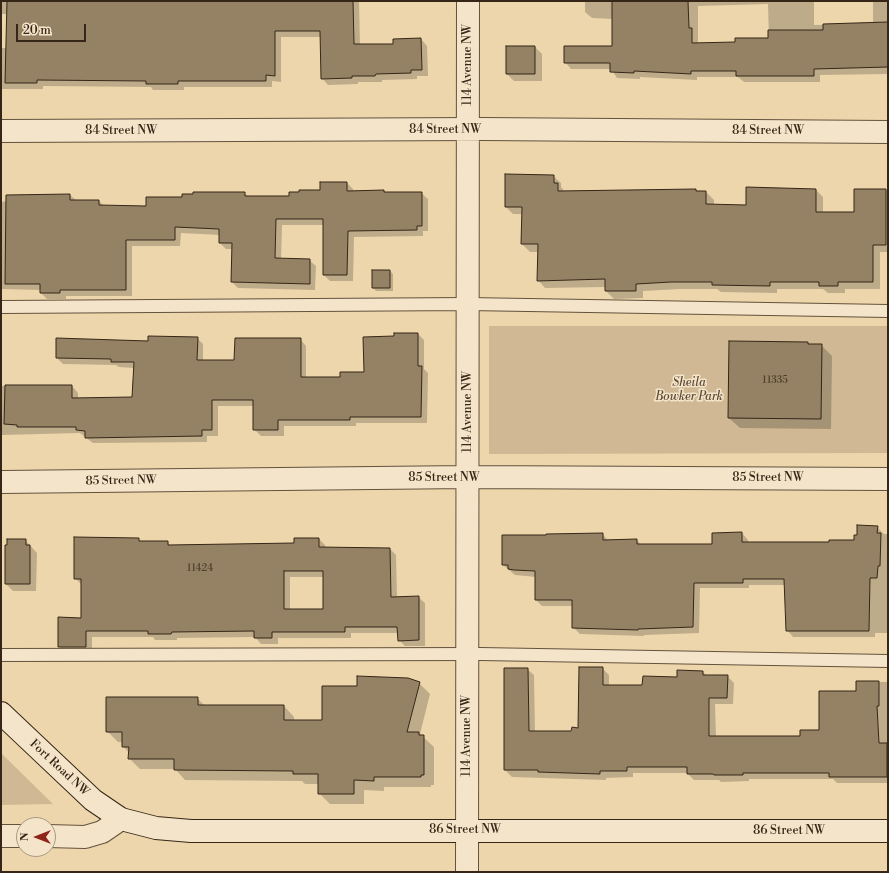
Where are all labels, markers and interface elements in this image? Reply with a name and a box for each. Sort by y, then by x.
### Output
scale bar [18,16,88,42]
text: 20 m [23,23,51,38]
street label: 114 Avenue NW [461,24,475,106]
street label: 84 Street NW [409,123,481,137]
street label: 84 Street NW [85,124,157,138]
street label: 84 Street NW [732,124,804,138]
street label: 114 Avenue NW [461,371,475,453]
house number: 11335 [762,375,788,387]
park label: Sheila Bowker Park [655,376,723,404]
street label: 85 Street NW [408,471,480,485]
street label: 85 Street NW [732,471,804,485]
street label: 85 Street NW [85,473,157,489]
house number: 11424 [187,563,213,575]
street label: 114 Avenue NW [460,695,474,777]
street label: Fort Road NW [26,737,92,799]
north arrow [16,817,56,857]
street label: 86 Street NW [429,823,501,837]
street label: 86 Street NW [753,824,825,838]
text: N [18,833,32,841]

